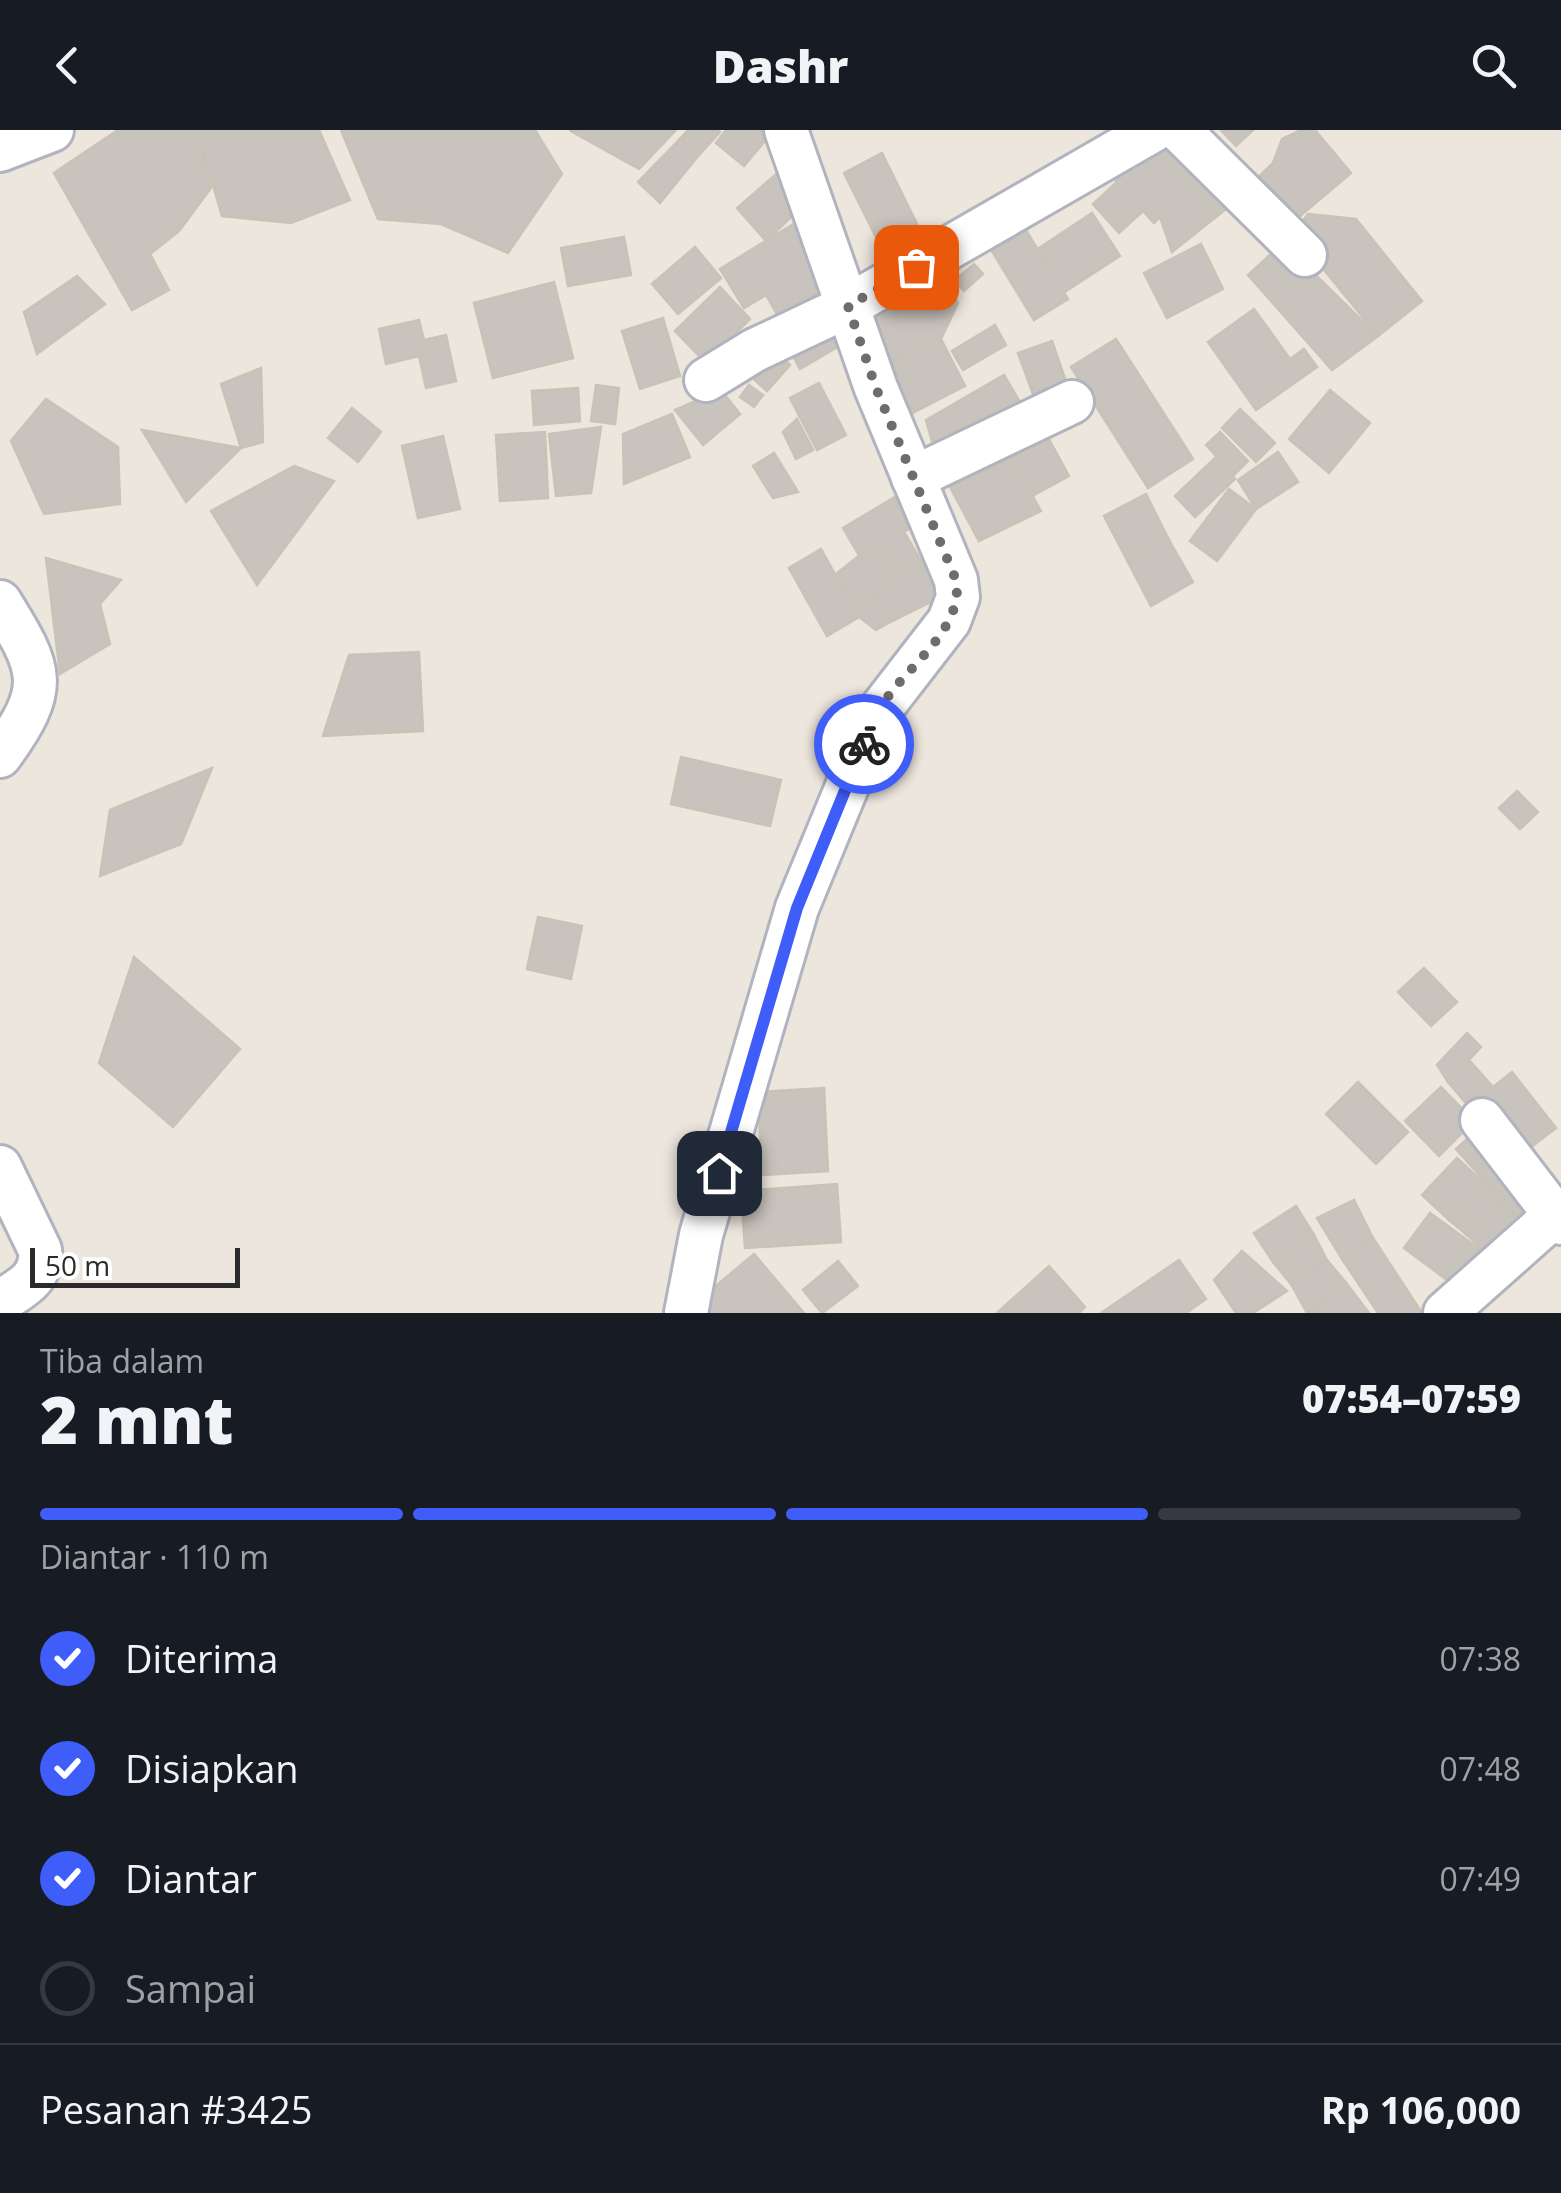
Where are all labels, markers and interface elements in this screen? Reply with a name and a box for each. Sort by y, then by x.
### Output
text: Dashr [713,35,848,96]
icon: back [40,38,95,93]
icon: search [1466,38,1521,93]
pin [874,225,959,310]
icon: bag [889,240,944,295]
courier [814,694,914,794]
icon: bike [837,717,892,772]
pin [677,1131,762,1216]
icon: home [692,1146,747,1201]
scale bar [30,1243,240,1288]
text: 50 m [45,1246,110,1284]
text: Tiba dalam [40,1339,204,1382]
text: 07:54–07:59 [1302,1372,1521,1424]
text: 2 mnt [40,1375,233,1463]
text: Diantar · 110 m [40,1535,269,1578]
icon: check [40,1631,95,1686]
text: Diterima [125,1632,278,1684]
text: 07:38 [1439,1637,1521,1680]
icon: check [40,1741,95,1796]
text: Disiapkan [125,1742,299,1794]
text: 07:48 [1439,1747,1521,1790]
icon: check [40,1851,95,1906]
text: Diantar [125,1852,257,1904]
text: 07:49 [1439,1857,1521,1900]
text: Sampai [125,1962,256,2014]
text: Pesanan #3425 [40,2083,312,2135]
text: Rp 106,000 [1321,2083,1521,2135]

